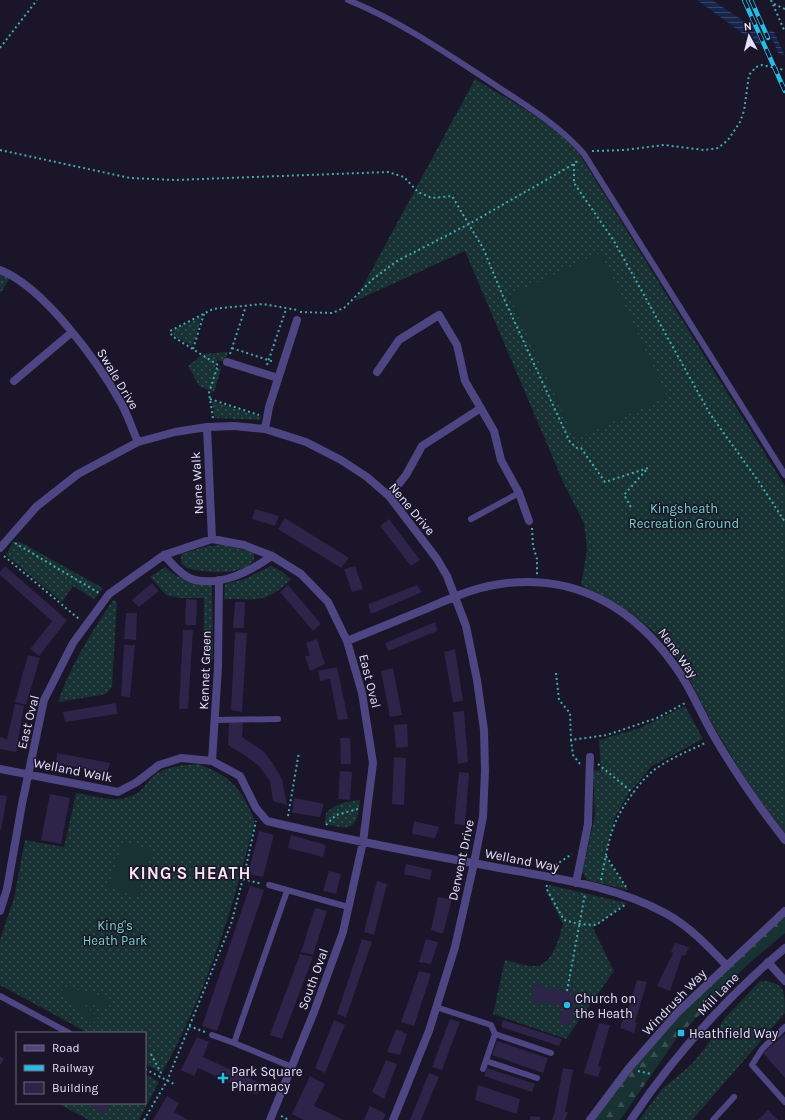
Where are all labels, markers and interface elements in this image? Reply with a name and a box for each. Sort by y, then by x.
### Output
north arrow [729,16,769,56]
text: N [743,20,753,34]
street label: Swale Drive [94,346,142,412]
street label: Nene Walk [188,451,206,515]
street label: Nene Drive [386,480,438,538]
park label: Kingsheath Recreation Ground [629,501,739,531]
street label: Nene Way [655,625,701,681]
street label: Kennet Green [196,630,214,710]
street label: East Oval [356,653,384,709]
street label: East Oval [14,694,42,750]
street label: Welland Walk [32,755,114,785]
street label: Derwent Drive [445,818,477,902]
street label: Welland Way [484,845,560,875]
district label: KING'S HEATH [128,863,252,883]
park label: King's Heath Park [83,918,147,948]
street label: South Oval [295,946,331,1012]
street label: Windrush Way [639,966,709,1038]
street label: Mill Lane [694,969,742,1018]
place label: Church on the Heath [575,991,636,1021]
marker: Church on the Heath [562,1000,572,1010]
place label: Heathfield Way [689,1026,778,1041]
marker: Heathfield Way [676,1028,686,1038]
legend [16,1032,146,1104]
text: Road [52,1041,80,1055]
text: Railway [52,1061,94,1075]
place label: Park Square Pharmacy [231,1064,303,1094]
marker: Park Square Pharmacy [218,1073,228,1083]
text: Building [52,1081,99,1095]

